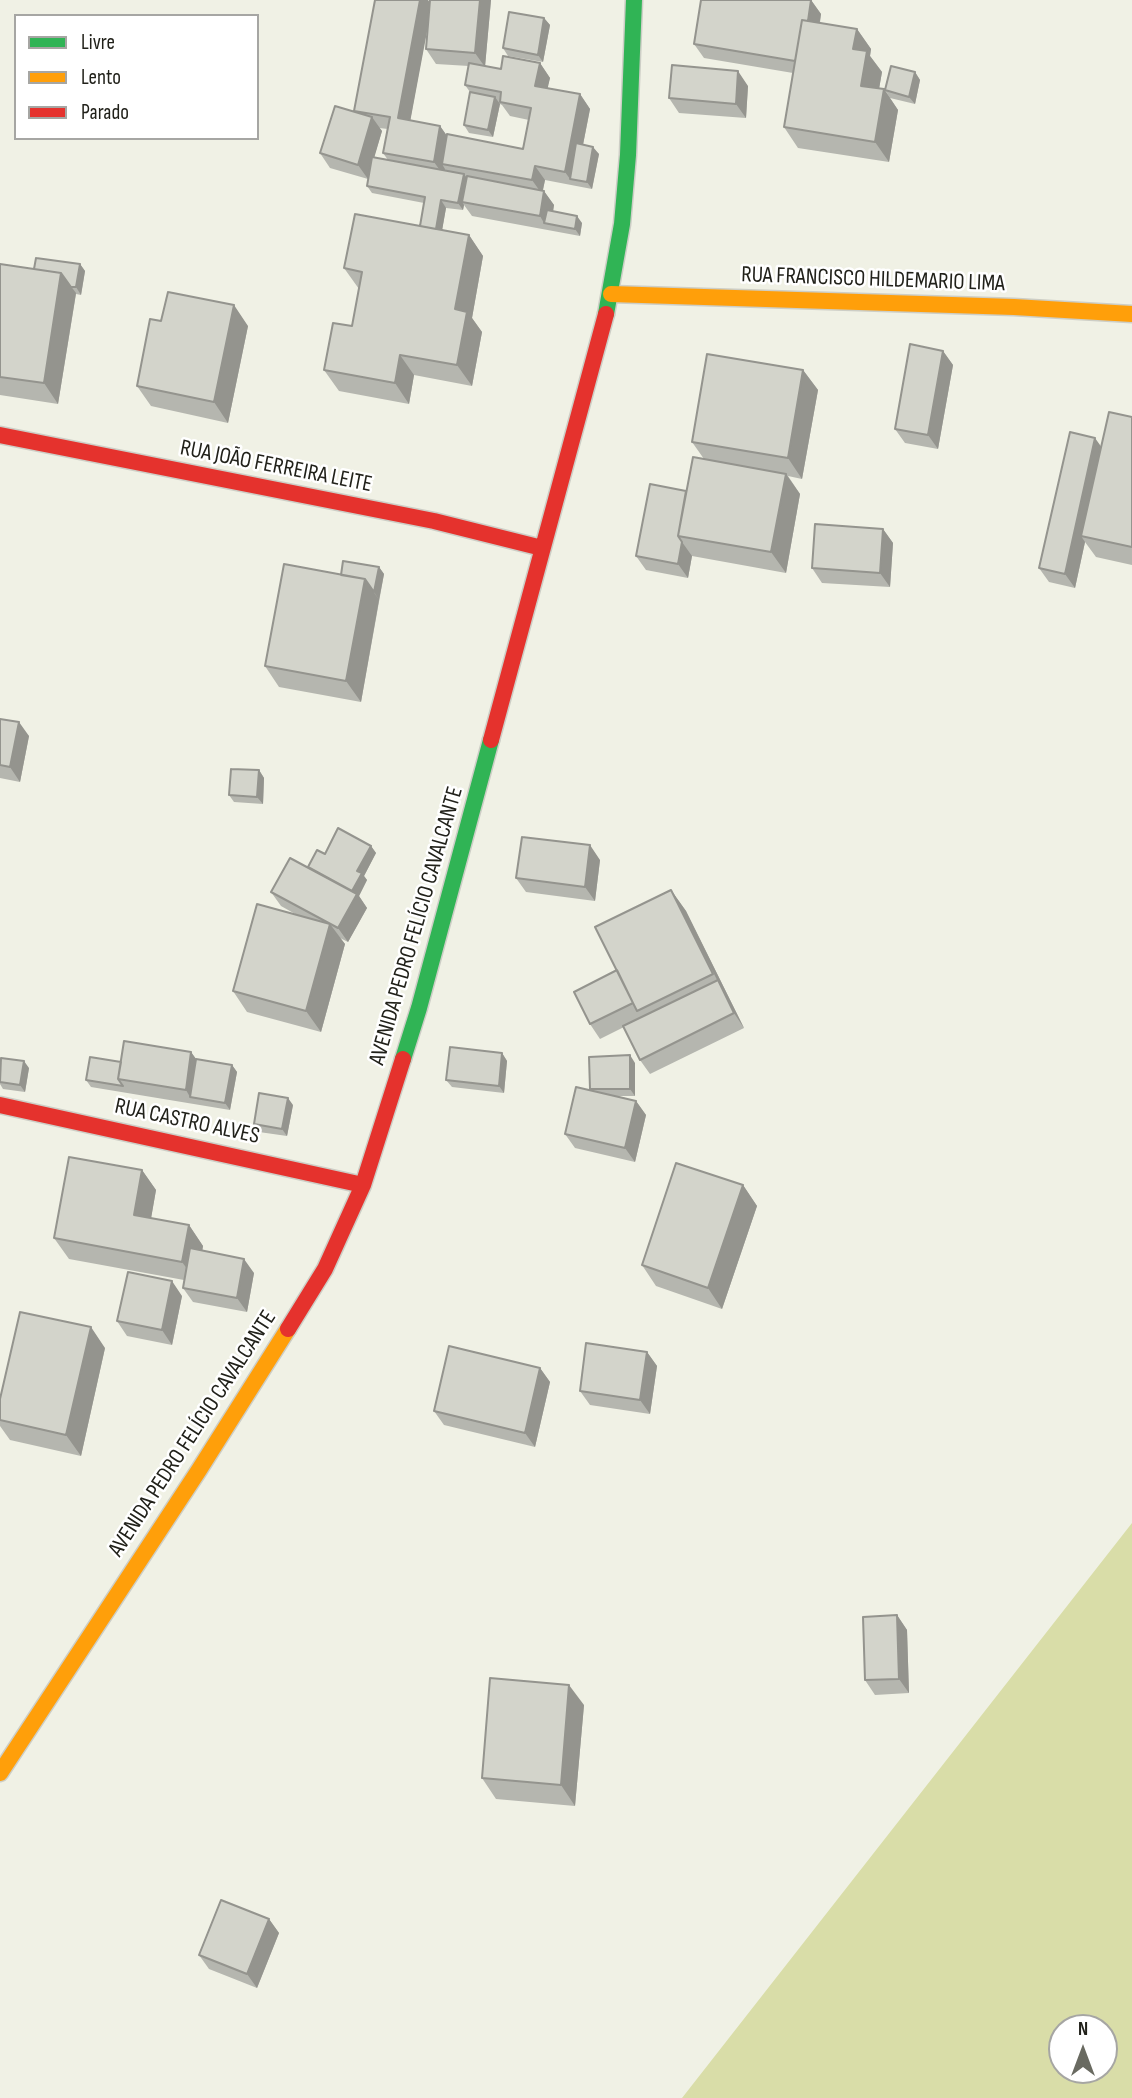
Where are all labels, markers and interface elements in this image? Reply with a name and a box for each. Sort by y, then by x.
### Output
legend [14,14,259,140]
text: Livre [81,30,115,55]
text: Lento [81,65,121,90]
text: Parado [81,100,129,125]
street label: RUA FRANCISCO HILDEMARIO LIMA [741,262,1005,298]
street label: RUA JOÃO FERREIRA LEITE [178,435,374,499]
street label: AVENIDA PEDRO FELÍCIO CAVALCANTE [364,784,470,1068]
street label: RUA CASTRO ALVES [112,1093,262,1151]
street label: AVENIDA PEDRO FELÍCIO CAVALCANTE [103,1306,283,1562]
north arrow [1048,2014,1118,2084]
text: N [1078,2018,1088,2041]

